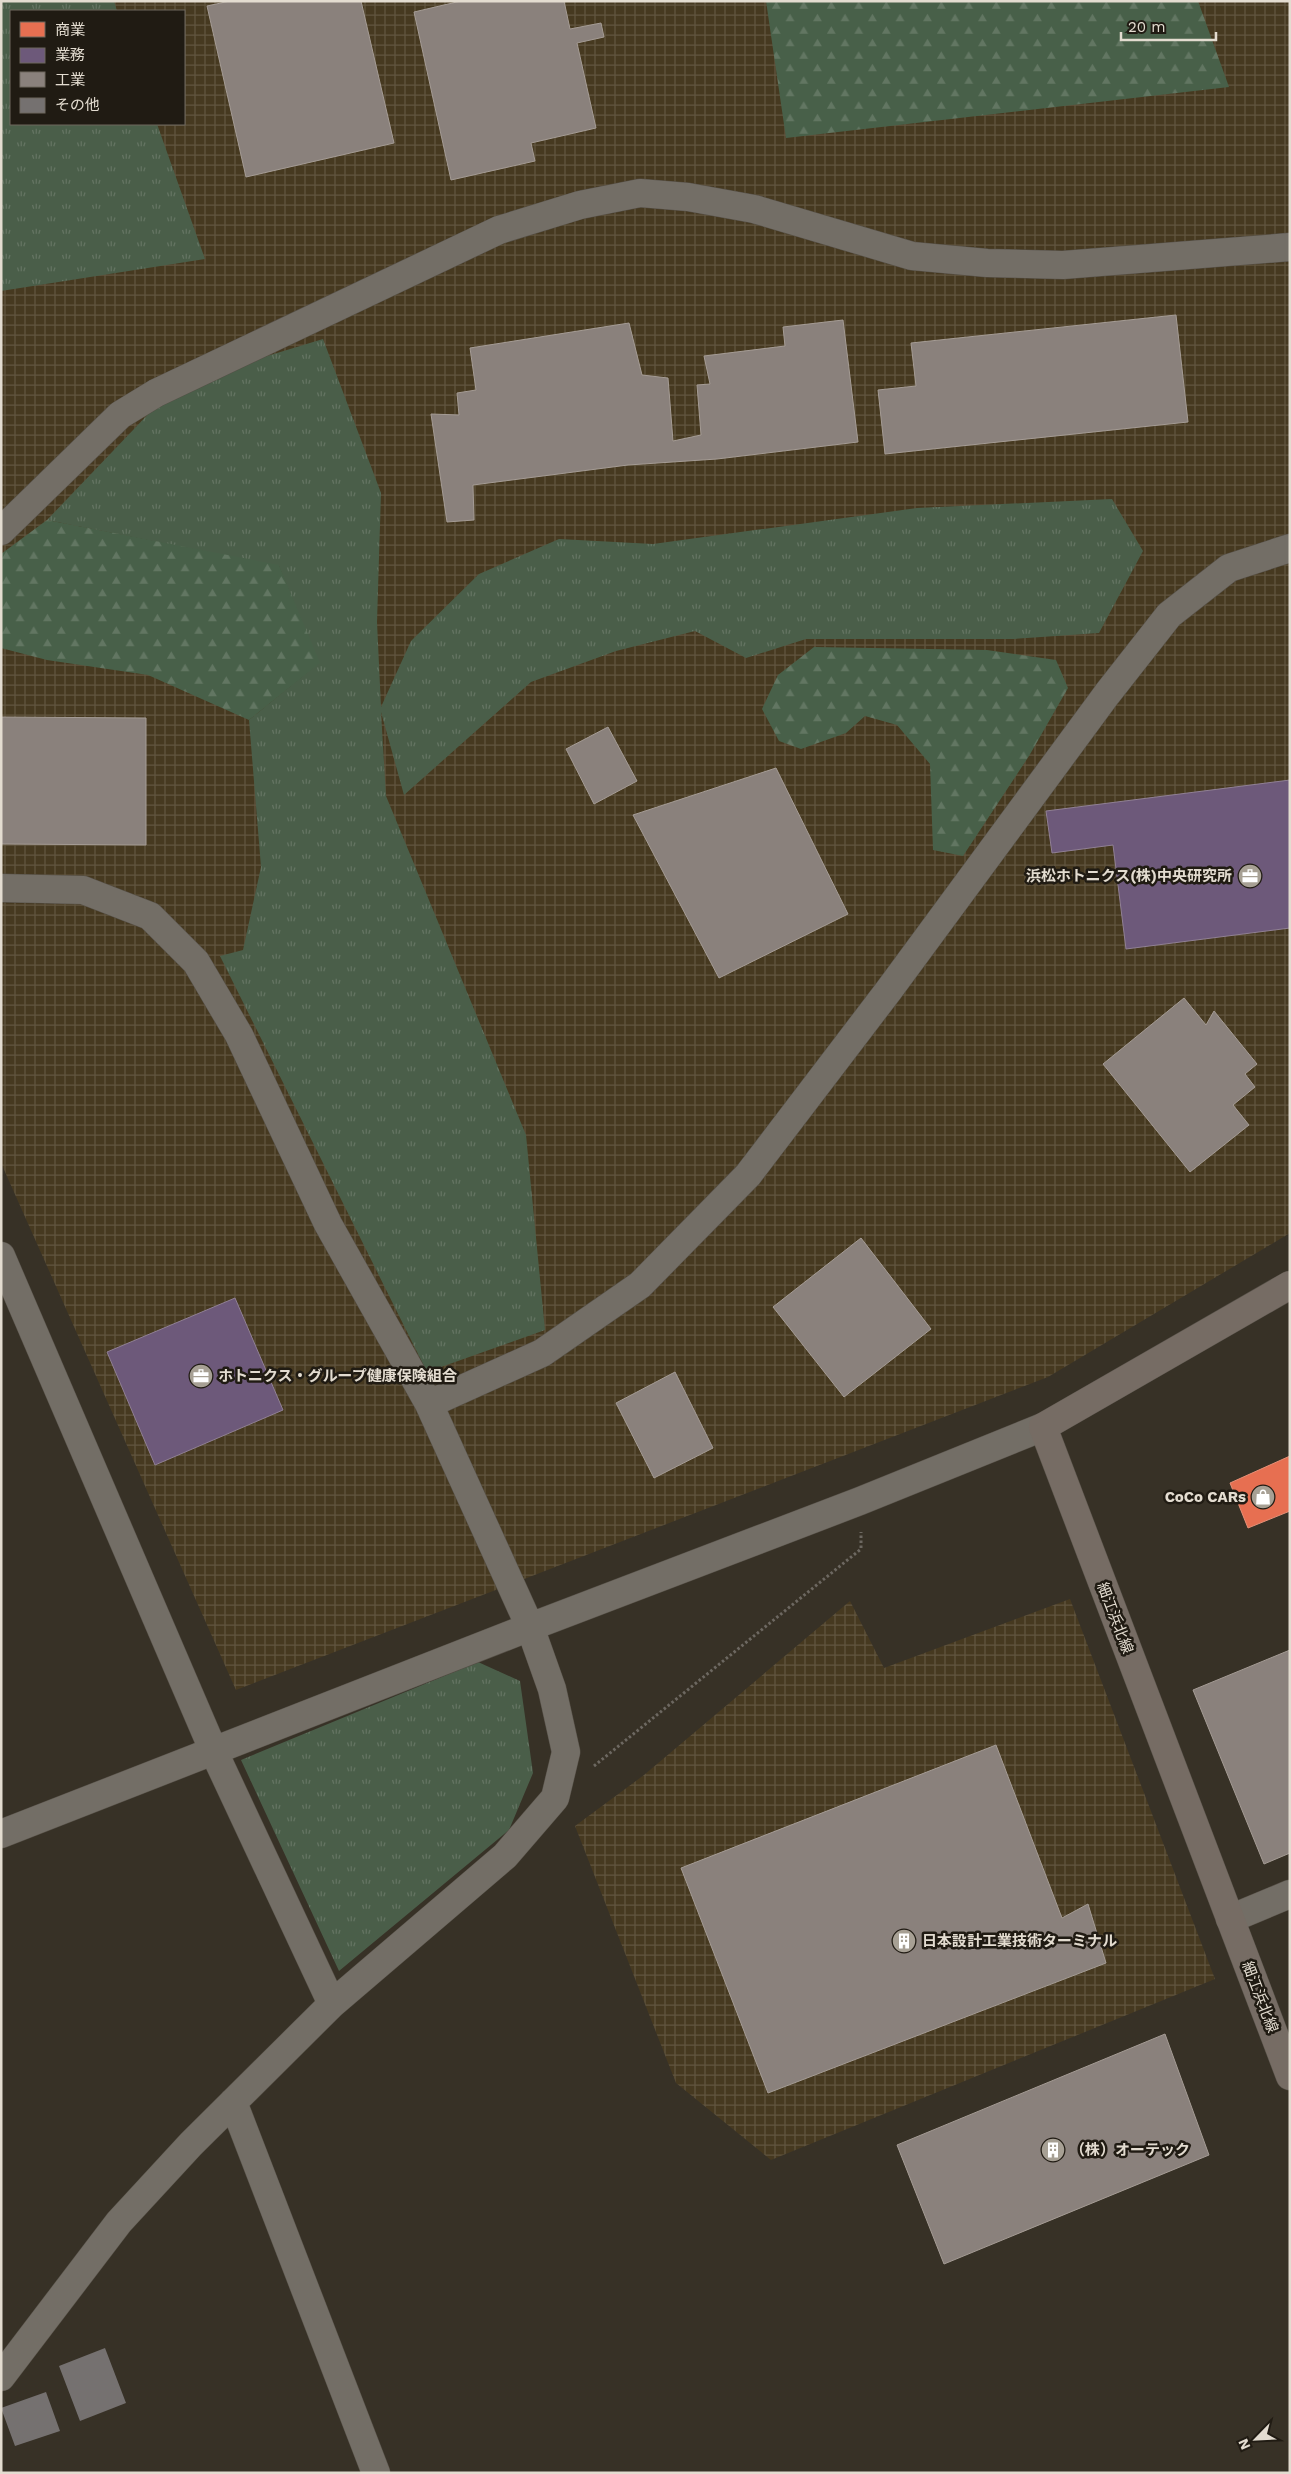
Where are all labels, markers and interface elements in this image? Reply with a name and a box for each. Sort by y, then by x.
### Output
legend [10,10,185,125]
scale bar [1121,10,1216,42]
text: 20 m [1128,18,1166,36]
text: 商業 [55,21,85,39]
text: 業務 [55,46,85,64]
text: 工業 [55,71,85,89]
text: その他 [55,96,100,114]
office icon: 浜松ホトニクス(株)中央研究所 [1237,863,1263,889]
place label: 浜松ホトニクス(株)中央研究所 [1026,867,1232,885]
office icon: ホトニクス・グループ健康保険組合 [188,1363,214,1389]
place label: ホトニクス・グループ健康保険組合 [218,1367,458,1385]
shop icon: CoCo CARs [1250,1484,1276,1510]
place label: CoCo CARs [1165,1488,1246,1506]
street label: 細江浜北線 [1093,1580,1137,1656]
building icon: 日本設計工業技術ターミナル [891,1928,917,1954]
place label: 日本設計工業技術ターミナル [922,1932,1117,1950]
street label: 細江浜北線 [1238,1959,1282,2035]
building icon: （株）オーテック [1040,2137,1066,2163]
place label: （株）オーテック [1070,2141,1190,2159]
north arrow [1231,2414,1281,2464]
text: N [1235,2436,1254,2452]

